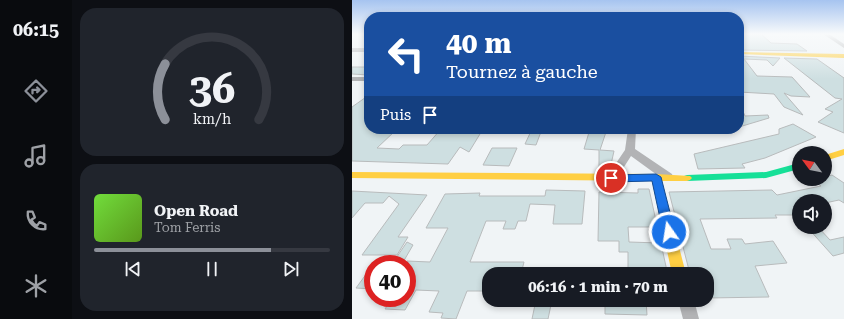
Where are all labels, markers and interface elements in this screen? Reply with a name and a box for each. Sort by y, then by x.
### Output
text: 06:15 [13,19,59,40]
text: 40 m [446,27,511,60]
icon: left [380,28,432,80]
text: Tournez à gauche [446,61,598,82]
text: 36 [189,64,235,113]
icon: directions [22,77,50,105]
icon: arrive [419,104,441,126]
text: Puis [380,106,411,124]
text: km/h [193,110,231,126]
icon: music [22,142,50,170]
north arrow [792,146,832,186]
map controls [792,146,832,234]
pin [594,161,628,195]
icon: arrive [600,167,622,189]
button: sound [792,194,832,234]
text: Open Road [154,202,238,220]
icon: phone [22,207,50,235]
position arrow [648,211,690,253]
text: Tom Ferris [154,220,220,235]
speed limit sign: 40 [364,255,416,307]
icon: previous [122,258,144,280]
icon: pause [201,258,223,280]
icon: next [280,258,302,280]
icon: climate [22,272,50,300]
text: 06:16 · 1 min · 70 m [528,278,668,296]

